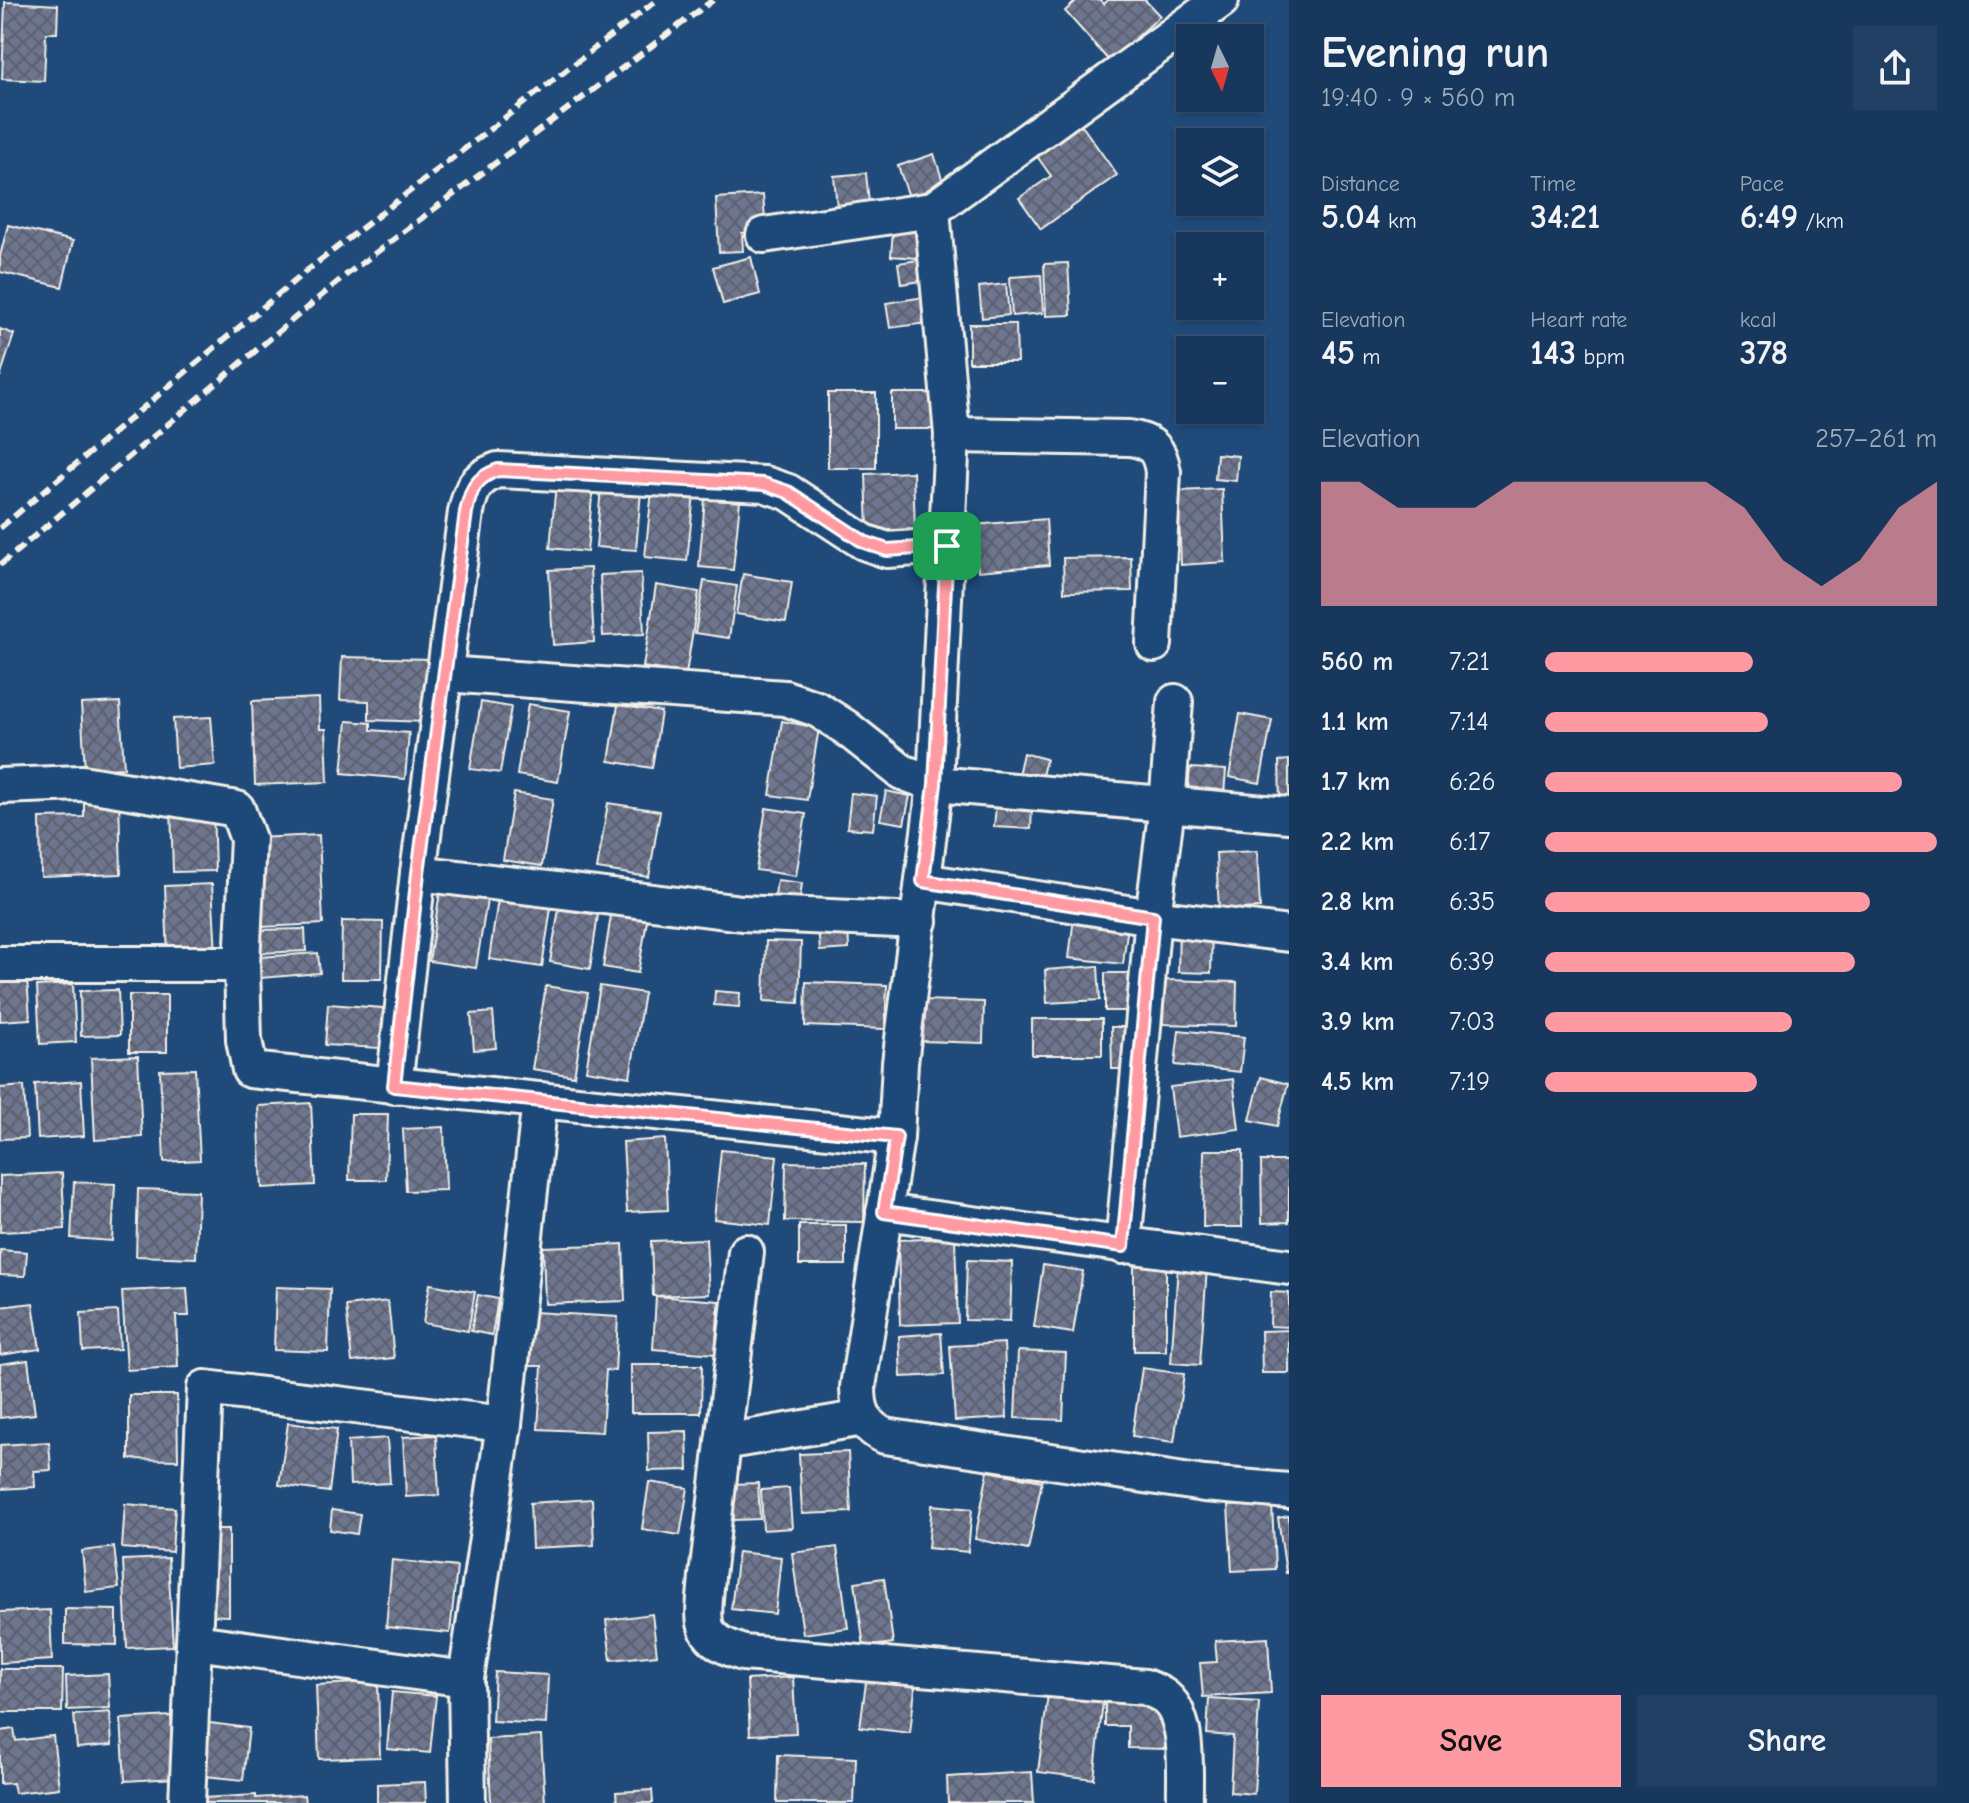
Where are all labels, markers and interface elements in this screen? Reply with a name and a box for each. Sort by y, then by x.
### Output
north arrow [1176,24,1264,112]
map controls [1176,24,1264,424]
button: share [1853,26,1937,110]
text: Evening run [1321,27,1549,78]
text: 19:40 · 9 × 560 m [1321,83,1515,113]
button: layers [1176,128,1264,216]
text: Distance [1321,171,1400,197]
text: Time [1530,171,1576,197]
text: Pace [1740,171,1784,197]
text: 5.04 [1321,197,1381,237]
text: 34:21 [1530,197,1600,237]
text: 6:49 [1740,197,1798,237]
text: km [1381,208,1417,234]
text: /km [1798,208,1844,234]
button: + [1176,232,1264,320]
text: Elevation [1321,307,1405,333]
text: Heart rate [1530,307,1627,333]
text: kcal [1740,307,1777,333]
text: 45 [1321,333,1355,373]
text: 143 [1530,333,1576,373]
text: 378 [1740,333,1788,373]
button: − [1176,336,1264,424]
text: m [1355,344,1381,370]
text: bpm [1576,344,1625,370]
text: Elevation [1321,424,1421,454]
text: 257–261 m [1815,424,1937,454]
pin [913,512,981,580]
icon: arrive [925,524,969,568]
text: 560 m [1321,647,1393,677]
text: 7:21 [1449,647,1490,677]
text: 1.1 km [1321,707,1389,737]
text: 7:14 [1449,707,1489,737]
text: 1.7 km [1321,767,1390,797]
text: 6:26 [1449,767,1496,797]
text: 2.2 km [1321,827,1394,857]
text: 6:17 [1449,827,1490,857]
text: 2.8 km [1321,887,1395,917]
text: 6:35 [1449,887,1495,917]
text: 3.4 km [1321,947,1393,977]
text: 6:39 [1449,947,1495,977]
text: 3.9 km [1321,1007,1395,1037]
text: 7:03 [1449,1007,1495,1037]
text: 4.5 km [1321,1067,1394,1097]
text: 7:19 [1449,1067,1490,1097]
button: Save [1321,1695,1621,1787]
button: Share [1637,1695,1937,1787]

